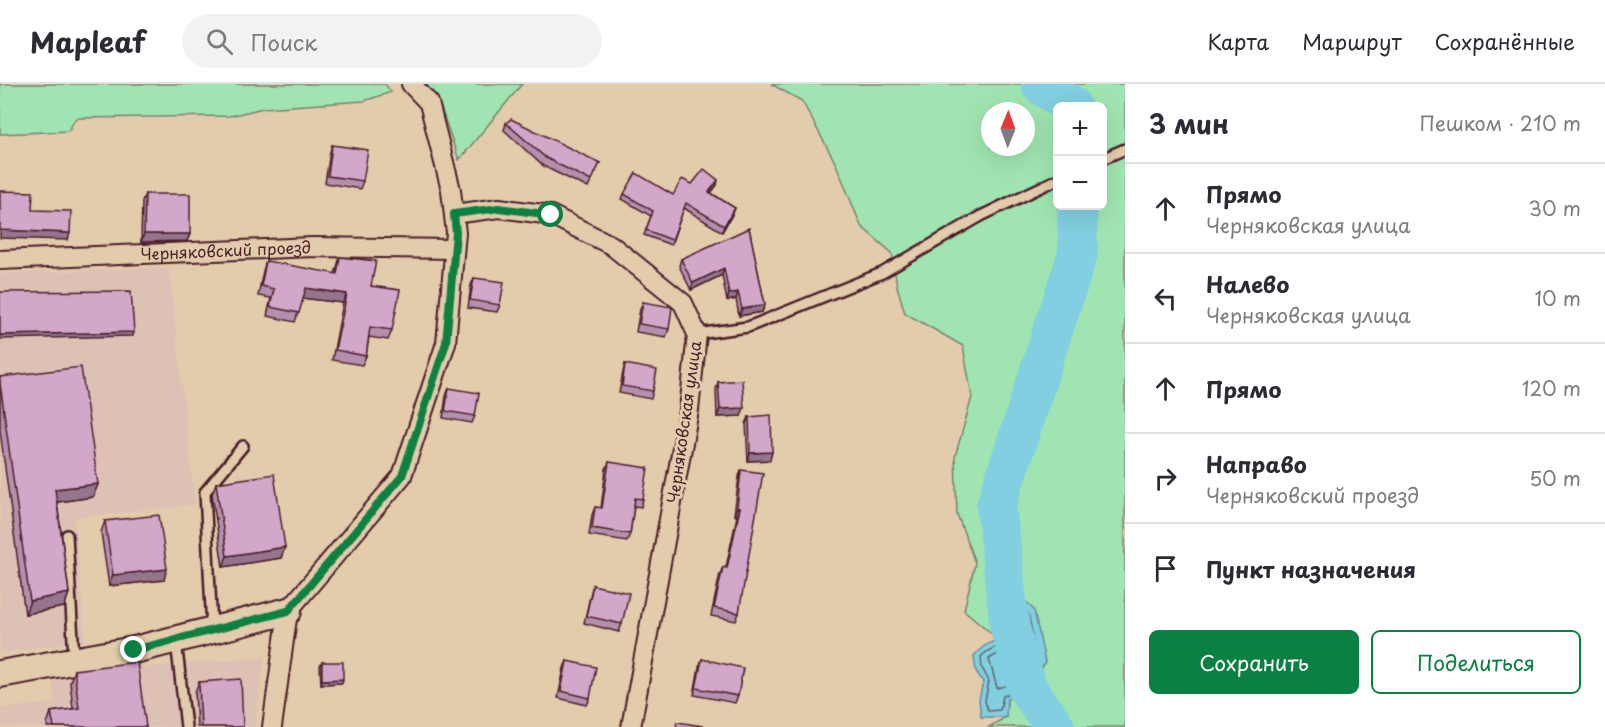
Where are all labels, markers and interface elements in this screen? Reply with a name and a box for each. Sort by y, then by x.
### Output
search box [182,14,602,68]
text: Mapleaf [30,20,146,63]
icon: search [203,25,236,58]
text: Поиск [251,25,317,58]
text: Карта [1208,25,1269,57]
text: Маршрут [1302,25,1402,57]
text: Сохранённые [1435,25,1575,57]
north arrow [981,102,1035,156]
map controls [1053,102,1107,210]
button: + [1053,102,1107,156]
text: 3 мин [1149,104,1229,143]
text: Пешком · 210 m [1420,108,1581,138]
button: − [1053,156,1107,210]
text: Прямо [1206,177,1281,210]
icon: ahead [1149,192,1182,225]
text: 30 m [1528,193,1581,223]
route start [537,201,563,227]
text: Черняковская улица [1206,210,1411,240]
street label: Черняковский проезд [140,234,312,265]
text: Налево [1206,267,1289,300]
icon: left [1149,282,1182,315]
text: 10 m [1534,283,1581,313]
text: Черняковская улица [1206,300,1411,330]
street label: Черняковская улица [660,339,706,505]
icon: ahead [1149,372,1182,405]
text: Прямо [1206,372,1281,405]
text: 120 m [1522,373,1581,403]
text: Направо [1206,447,1307,480]
icon: right [1149,462,1182,495]
text: 50 m [1529,463,1581,493]
text: Черняковский проезд [1206,480,1419,510]
icon: arrive [1149,552,1182,585]
text: Пункт назначения [1206,552,1416,585]
button: Сохранить [1149,630,1359,694]
button: Поделиться [1371,630,1581,694]
route end [120,636,146,662]

